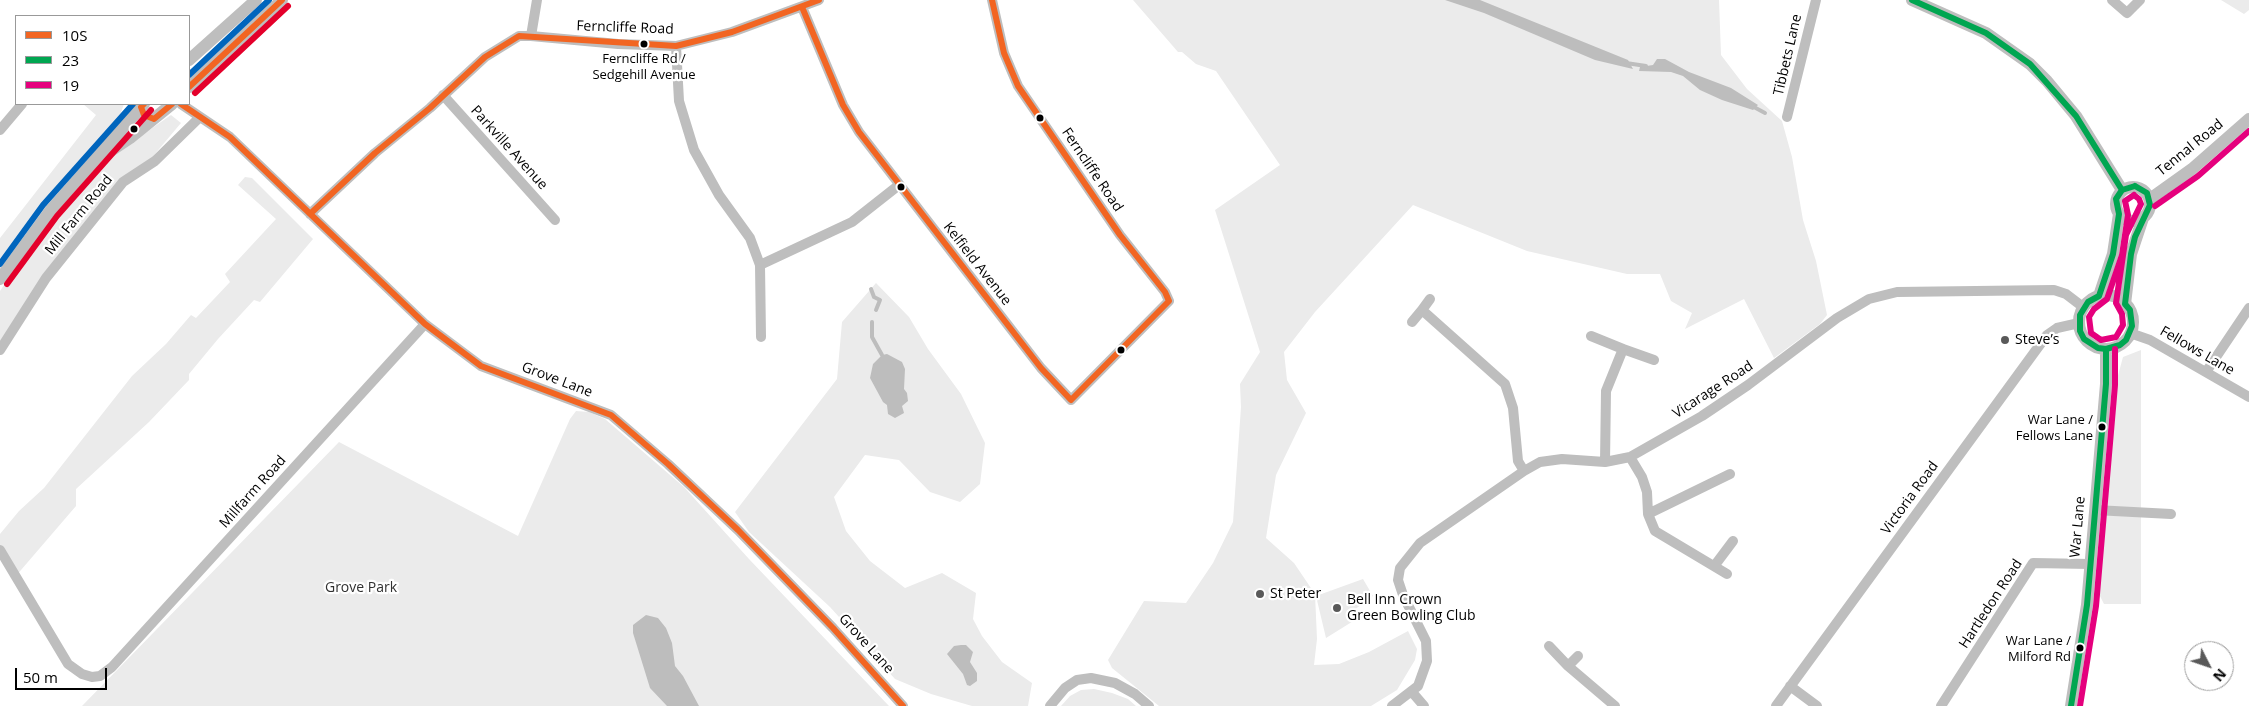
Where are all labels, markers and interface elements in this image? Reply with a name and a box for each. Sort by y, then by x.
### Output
street label: Tibbets Lane [1770,13,1806,97]
legend [15,15,190,105]
street label: Ferncliffe Road [576,18,674,38]
text: 10S [62,25,87,45]
marker: Ferncliffe Rd / Sedgehill Avenue [639,39,649,49]
text: 23 [62,50,79,70]
place label: Ferncliffe Rd / Sedgehill Avenue [592,51,696,82]
text: 19 [62,75,79,95]
street label: Parkville Avenue [467,103,551,193]
unlabelled marker [1035,113,1045,123]
street label: Tennal Road [2153,116,2227,180]
unlabelled marker [129,124,139,134]
street label: Ferncliffe Road [1058,125,1126,215]
street label: Mill Farm Road [42,172,116,258]
unlabelled marker [896,182,906,192]
street label: Kelfield Avenue [939,219,1015,309]
street label: Fellows Lane [2157,323,2237,379]
place label: Steve’s [2015,332,2059,348]
marker: Steve’s [1999,334,2011,346]
unlabelled marker [1116,345,1126,355]
street label: Vicarage Road [1670,358,1756,422]
street label: Grove Lane [519,359,595,401]
place label: War Lane / Fellows Lane [2016,412,2093,443]
marker: War Lane / Fellows Lane [2097,422,2107,432]
street label: Millfarm Road [216,452,290,532]
street label: Victoria Road [1878,458,1942,538]
street label: War Lane [2067,496,2089,558]
street label: Hartledon Road [1956,556,2026,652]
park label: Grove Park [325,580,397,596]
place label: St Peter [1270,586,1321,602]
marker: St Peter [1254,588,1266,600]
place label: Bell Inn Crown Green Bowling Club [1347,592,1476,624]
marker: Bell Inn Crown Green Bowling Club [1331,602,1343,614]
street label: Grove Lane [835,611,897,677]
place label: War Lane / Milford Rd [2006,633,2071,664]
north arrow [2184,641,2234,691]
marker: War Lane / Milford Rd [2075,643,2085,653]
scale bar [18,658,110,690]
text: N [2209,665,2231,686]
text: 50 m [23,667,58,687]

